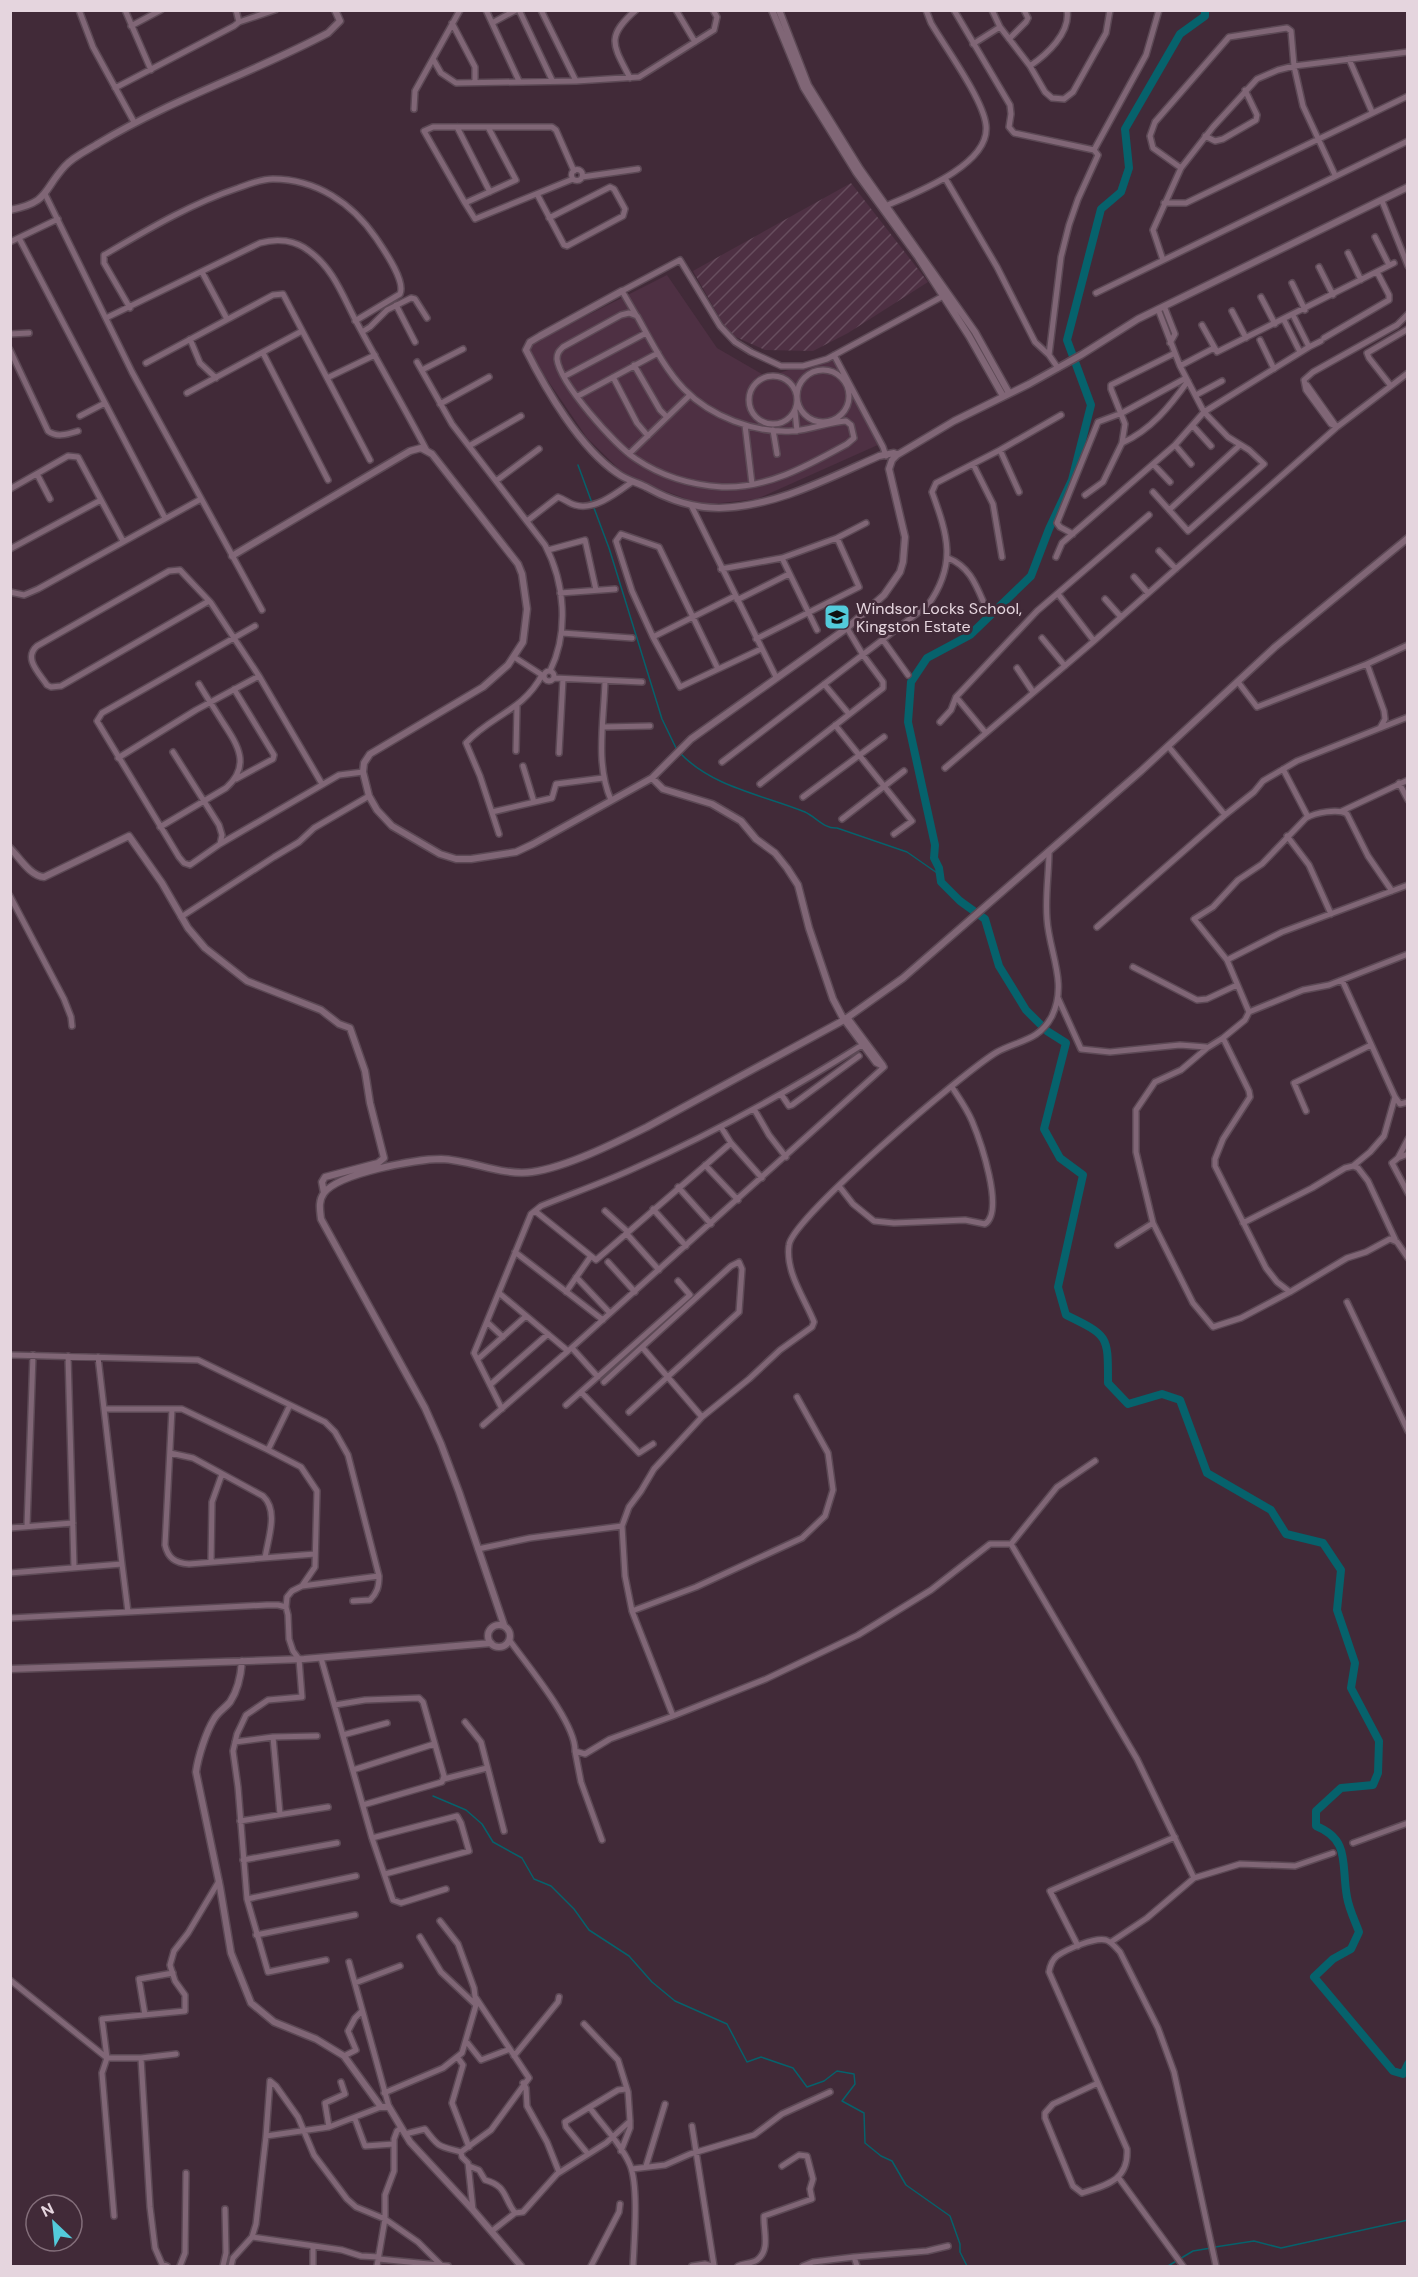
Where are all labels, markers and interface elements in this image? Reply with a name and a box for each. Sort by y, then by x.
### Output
place label: Windsor Locks School, Kingston Estate [856,598,1022,637]
school or university icon: Windsor Locks School, Kingston Estate [822,602,852,632]
north arrow [24,2193,84,2253]
text: N [38,2198,57,2222]

